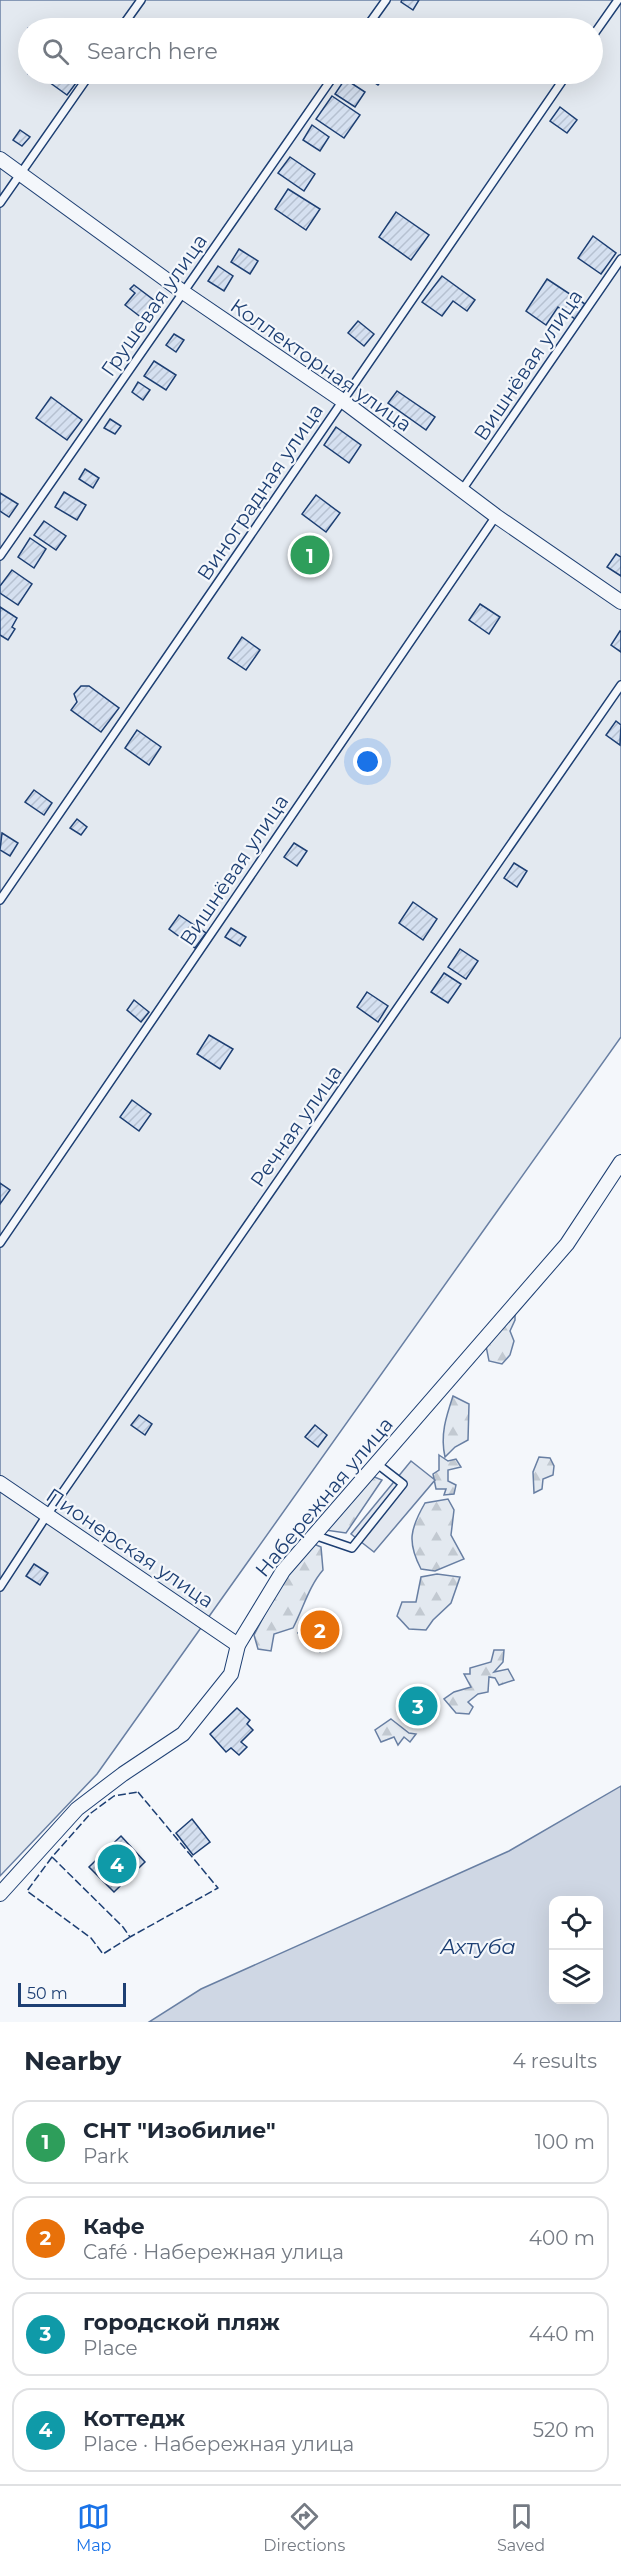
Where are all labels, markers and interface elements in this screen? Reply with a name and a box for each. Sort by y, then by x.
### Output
search box [18,18,603,84]
icon: search [39,35,72,68]
text: Search here [87,38,218,65]
street label: Грушевая улица [96,229,212,381]
street label: Вишнёвая улица [469,285,587,445]
street label: Коллекторная улица [226,293,416,437]
street label: Виноградная улица [192,399,328,585]
pin: 1 [290,532,330,578]
your location [353,747,382,776]
street label: Вишнёвая улица [175,790,293,950]
street label: Речная улица [245,1060,347,1192]
street label: Набережная улица [250,1412,398,1582]
street label: Пионерская улица [42,1483,218,1613]
pin: 2 [300,1608,340,1652]
pin: 3 [398,1684,438,1728]
pin: 4 [98,1842,136,1886]
map controls [549,1896,603,2004]
button: locate [549,1896,603,1950]
water label: Ахтуба [439,1934,516,1959]
button: layers [549,1950,603,2004]
scale bar [18,1980,126,2008]
text: 50 m [27,1984,68,2003]
text: Nearby [24,2045,121,2077]
text: 4 results [512,2049,597,2073]
text: СНТ "Изобилие" [83,2117,276,2144]
text: 1 [42,2130,49,2154]
text: 100 m [535,2130,595,2154]
text: Park [83,2144,129,2168]
text: Кафе [83,2213,145,2240]
text: 2 [40,2226,51,2250]
text: 400 m [529,2226,595,2250]
text: Café · Набережная улица [83,2240,344,2264]
text: городской пляж [83,2309,280,2336]
text: 3 [40,2322,51,2346]
text: 440 m [529,2322,595,2346]
text: Place [83,2336,138,2360]
text: Коттедж [83,2405,185,2432]
text: 4 [39,2418,52,2442]
text: 520 m [533,2418,595,2442]
text: Place · Набережная улица [83,2432,354,2456]
tab: Map [76,2500,111,2555]
tab: Directions [263,2500,345,2555]
tab: Saved [497,2500,545,2555]

